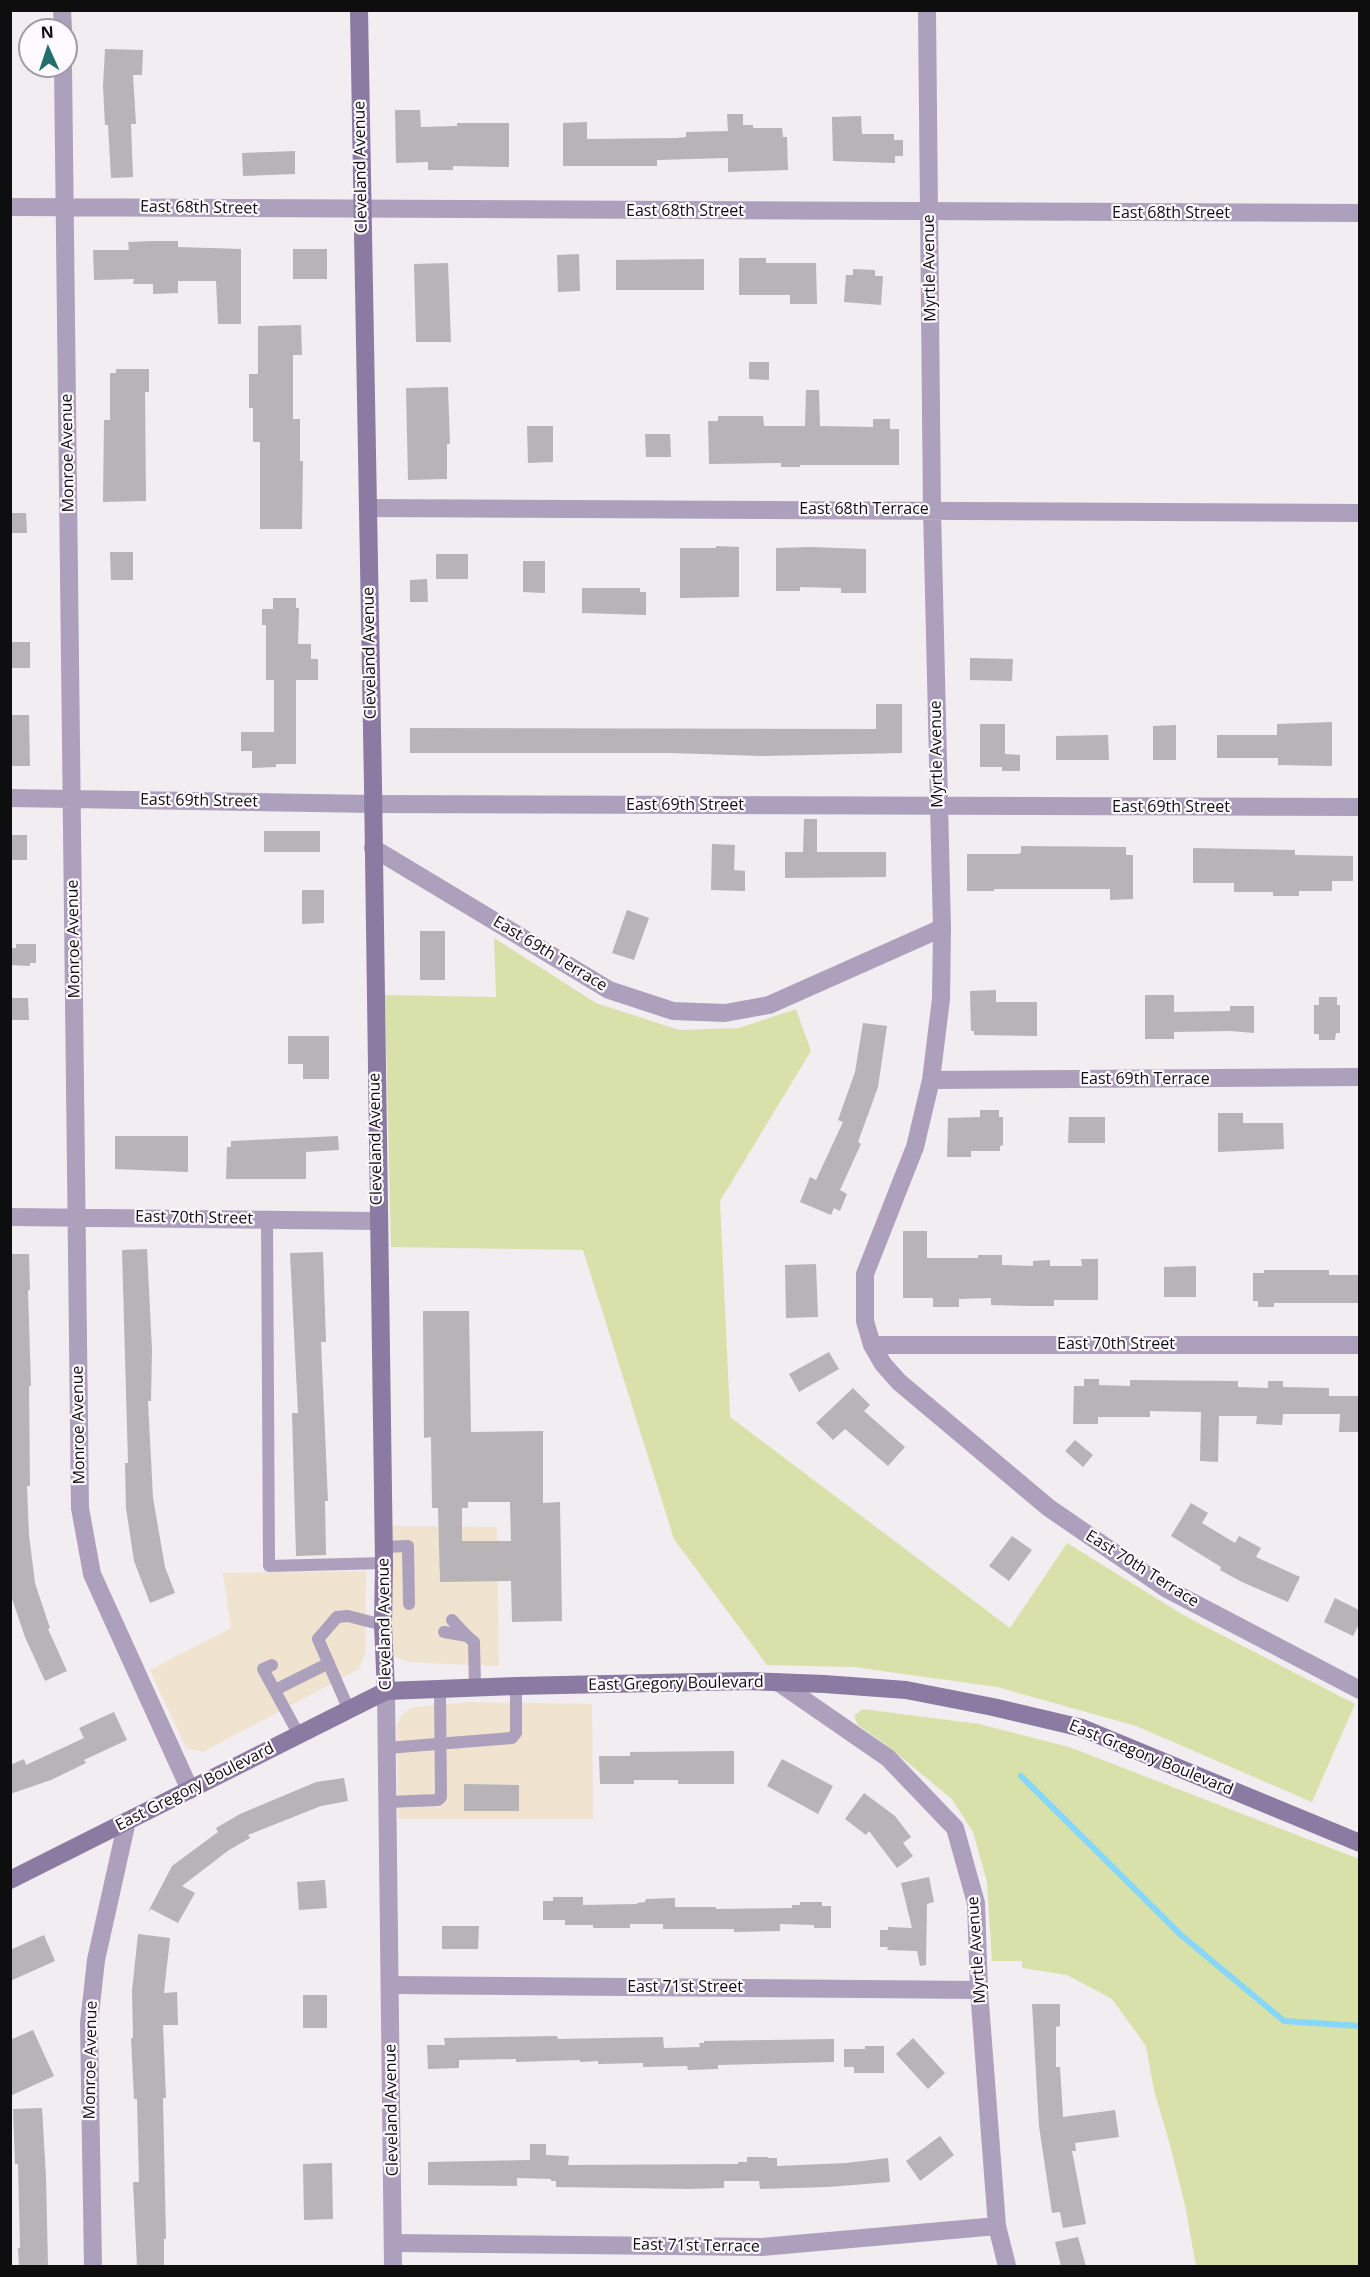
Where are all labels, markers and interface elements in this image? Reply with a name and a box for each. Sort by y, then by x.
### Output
north arrow [18,18,78,78]
text: N [40,21,54,43]
street label: Cleveland Avenue [350,101,372,233]
street label: East 68th Street [140,197,258,219]
street label: East 68th Street [626,201,744,221]
street label: East 68th Street [1112,203,1230,223]
street label: Myrtle Avenue [919,214,941,322]
street label: Monroe Avenue [57,393,79,513]
street label: East 68th Terrace [799,499,929,519]
street label: Cleveland Avenue [359,587,381,719]
street label: Myrtle Avenue [926,700,948,808]
street label: East 69th Street [140,790,258,812]
street label: East 69th Street [626,795,744,815]
street label: East 69th Street [1112,797,1230,817]
street label: Monroe Avenue [63,879,85,999]
street label: East 69th Terrace [489,912,611,996]
street label: East 69th Terrace [1080,1069,1210,1089]
street label: Cleveland Avenue [365,1073,387,1205]
street label: East 70th Street [135,1207,253,1229]
street label: East 70th Street [1057,1334,1175,1354]
street label: Monroe Avenue [68,1365,90,1485]
street label: East 70th Terrace [1082,1527,1202,1611]
street label: Cleveland Avenue [374,1558,396,1690]
street label: East Gregory Boulevard [588,1673,764,1695]
street label: East Gregory Boulevard [1066,1716,1236,1800]
street label: East Gregory Boulevard [112,1739,278,1835]
street label: Myrtle Avenue [964,1896,990,2004]
street label: East 71st Street [627,1977,743,1997]
street label: Monroe Avenue [80,2000,102,2120]
street label: Cleveland Avenue [381,2044,403,2176]
street label: East 71st Terrace [632,2235,760,2257]

